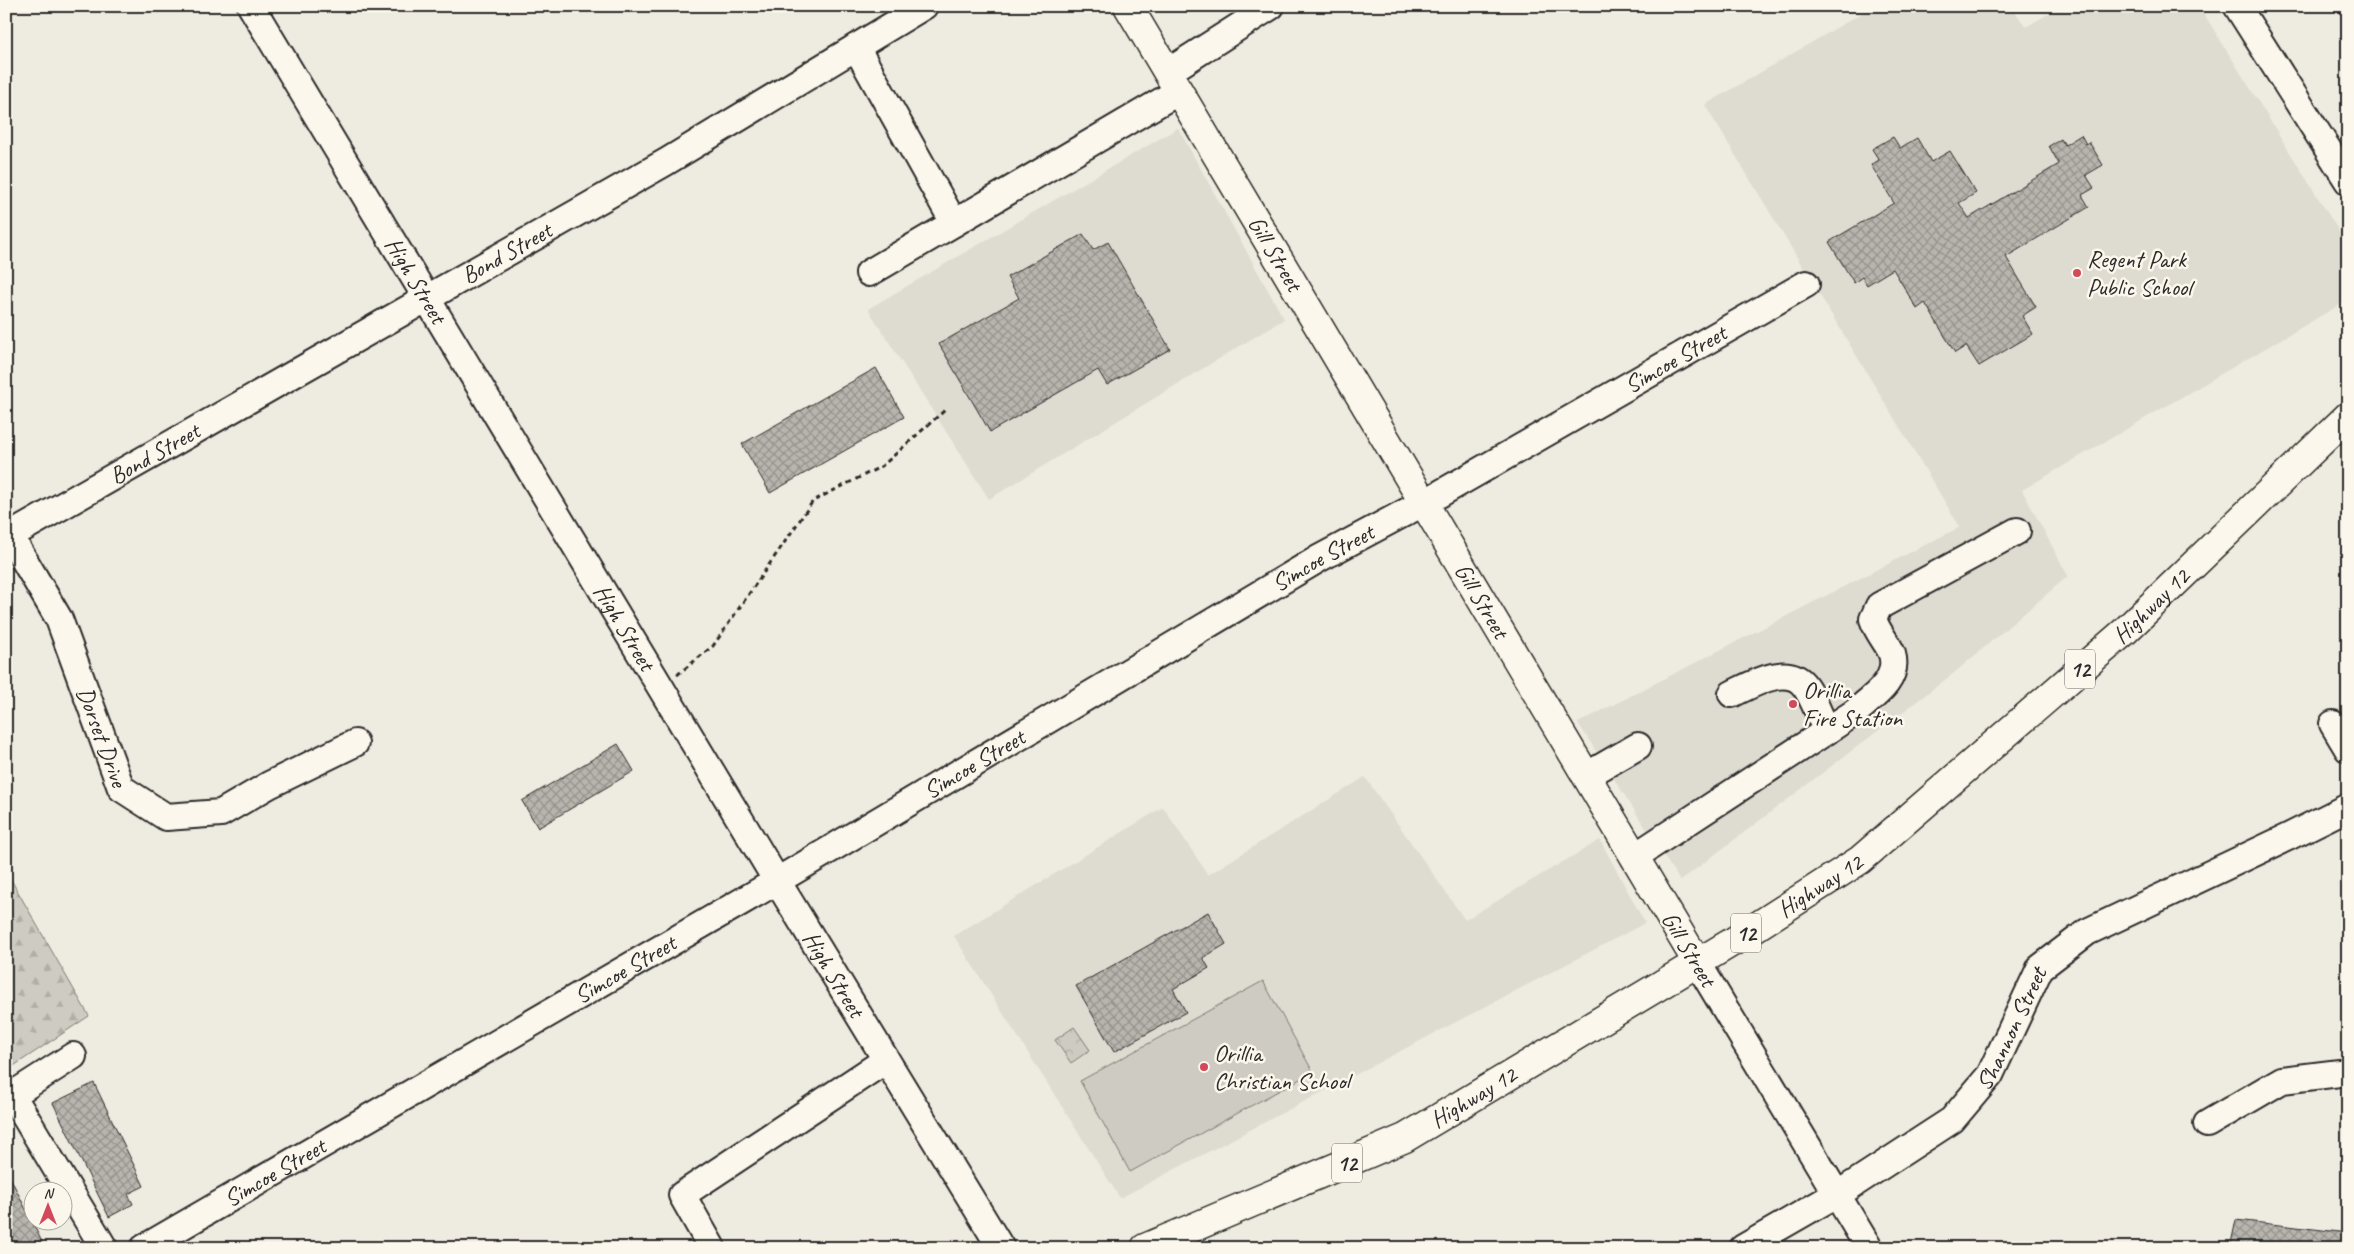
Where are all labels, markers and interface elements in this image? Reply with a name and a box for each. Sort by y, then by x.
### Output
street label: Gill Street [1241,210,1310,298]
street label: Bond Street [456,214,559,290]
street label: High Street [378,232,454,331]
place label: Regent Park Public School [2087,244,2195,302]
marker: Regent Park Public School [2071,267,2083,279]
street label: Simcoe Street [1619,317,1733,400]
street label: Bond Street [104,415,207,491]
street label: Simcoe Street [1266,516,1381,598]
street label: Gill Street [1448,558,1517,645]
street label: Highway 12 [2107,560,2197,650]
street label: High Street [587,579,663,678]
road number: 12 [2065,650,2095,689]
place label: Orillia Fire Station [1803,675,1903,733]
street label: Dorset Drive [70,683,135,793]
marker: Orillia Fire Station [1787,698,1799,710]
street label: Simcoe Street [918,721,1032,805]
street label: Highway 12 [1772,846,1870,924]
street label: Gill Street [1655,906,1724,994]
road number: 12 [1731,914,1761,952]
street label: High Street [796,926,873,1024]
street label: Simcoe Street [569,927,683,1010]
street label: Shannon Street [1969,961,2054,1096]
place label: Orillia Christian School [1214,1038,1353,1096]
street label: Highway 12 [1425,1059,1524,1134]
marker: Orillia Christian School [1198,1061,1210,1073]
street label: Simcoe Street [218,1130,333,1213]
road number: 12 [1332,1144,1362,1182]
north arrow [22,1182,72,1232]
text: N [44,1185,55,1202]

